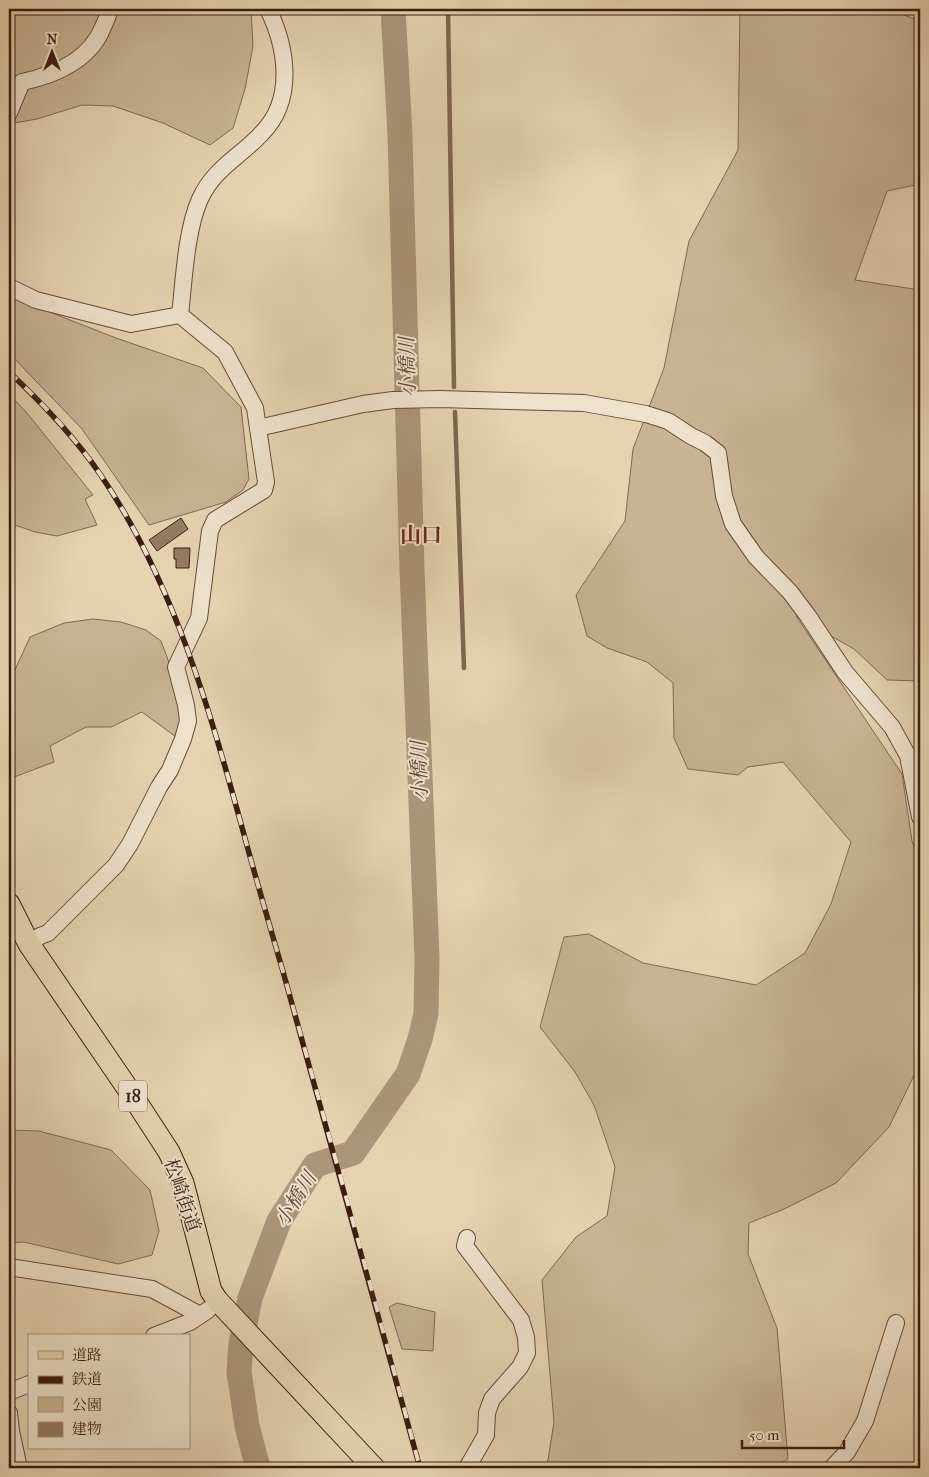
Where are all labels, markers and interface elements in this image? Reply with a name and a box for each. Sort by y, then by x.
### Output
north arrow [28,28,78,78]
text: N [47,31,58,48]
water label: 小橋川 [395,335,420,397]
district label: 山口 [400,523,442,547]
water label: 小橋川 [407,739,432,801]
road number: 18 [119,1080,147,1112]
street label: 松崎街道 [159,1156,205,1235]
water label: 小橋川 [270,1166,322,1231]
legend [28,1334,190,1450]
text: 道路 [72,1346,102,1364]
text: 鉄道 [72,1370,102,1388]
text: 公園 [72,1396,102,1414]
scale bar [742,1417,844,1449]
text: 建物 [72,1420,102,1438]
text: 50 m [749,1426,780,1444]

